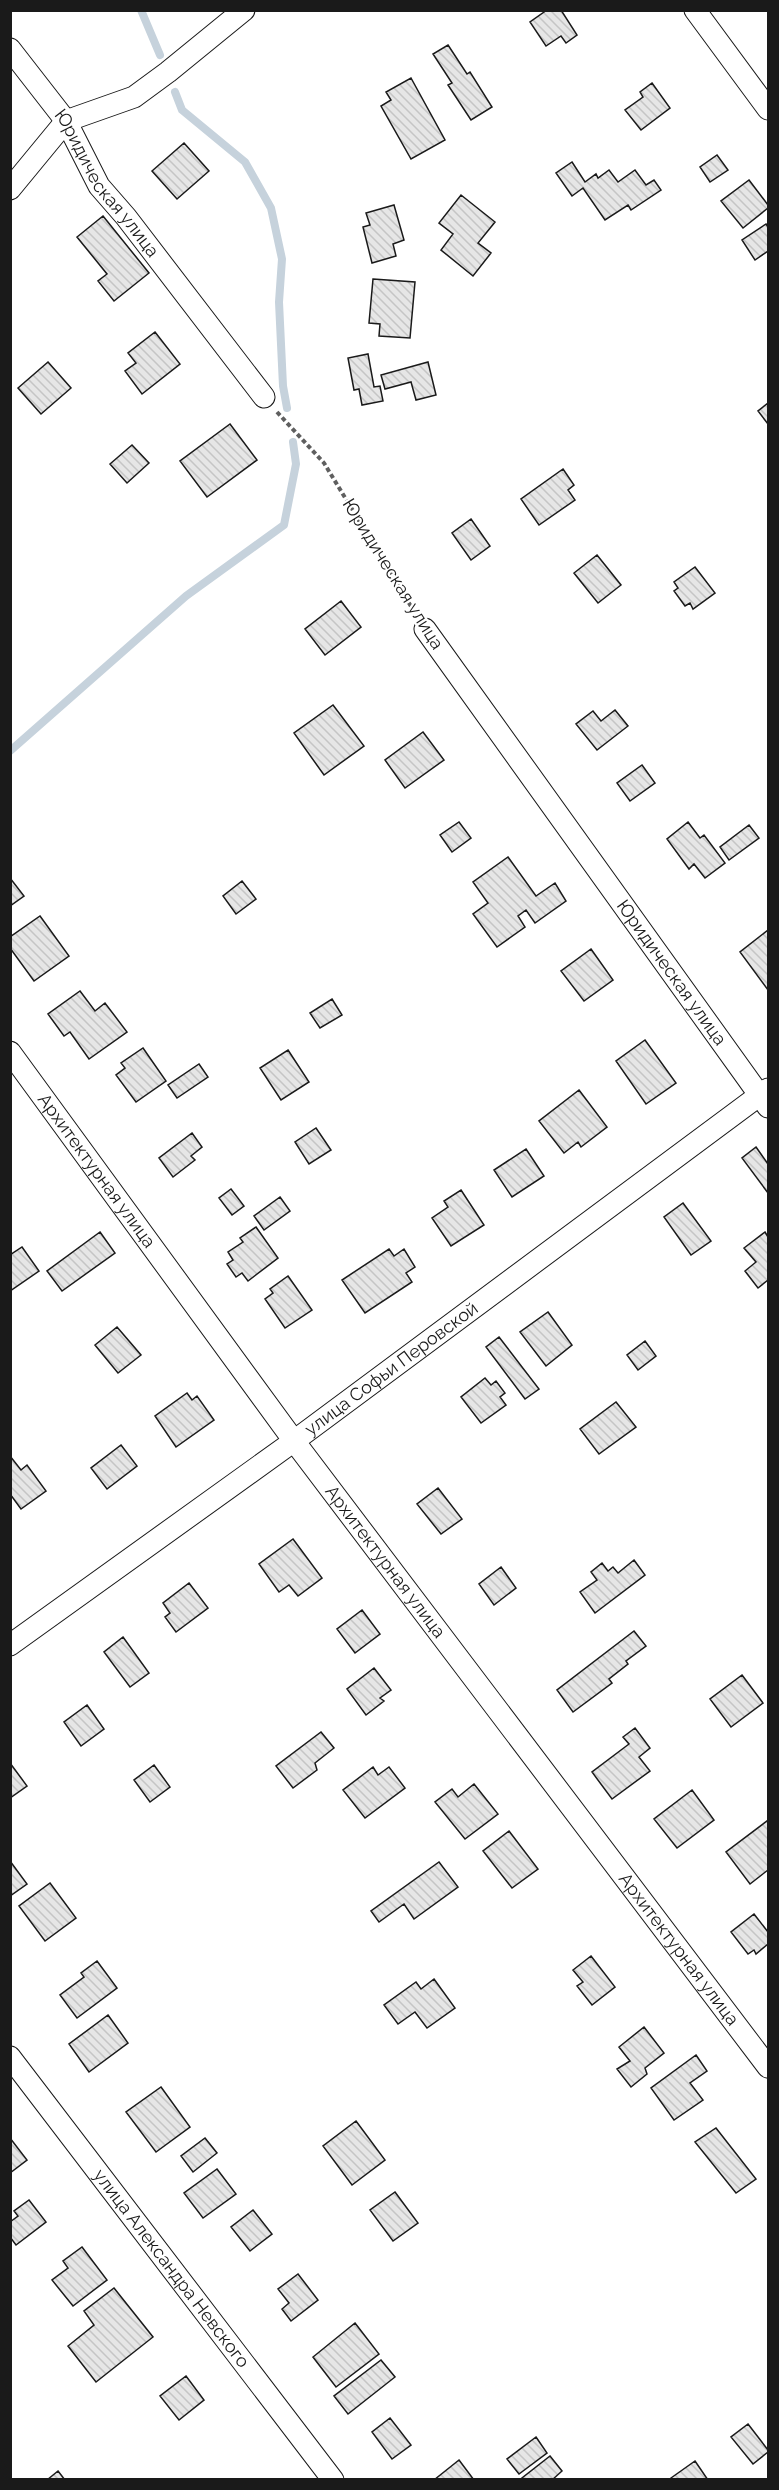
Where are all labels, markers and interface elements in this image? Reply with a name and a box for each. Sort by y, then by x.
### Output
street label: Юридическая улица [51,105,164,261]
street label: Юридическая улица [338,495,448,653]
street label: Юридическая улица [613,896,731,1049]
street label: Архитектурная улица [34,1089,160,1252]
street label: улица Софьи Перовской [300,1297,482,1439]
street label: Архитектурная улица [321,1481,450,1642]
street label: Архитектурная улица [615,1868,744,2029]
street label: улица Александра Невского [89,2165,254,2372]

